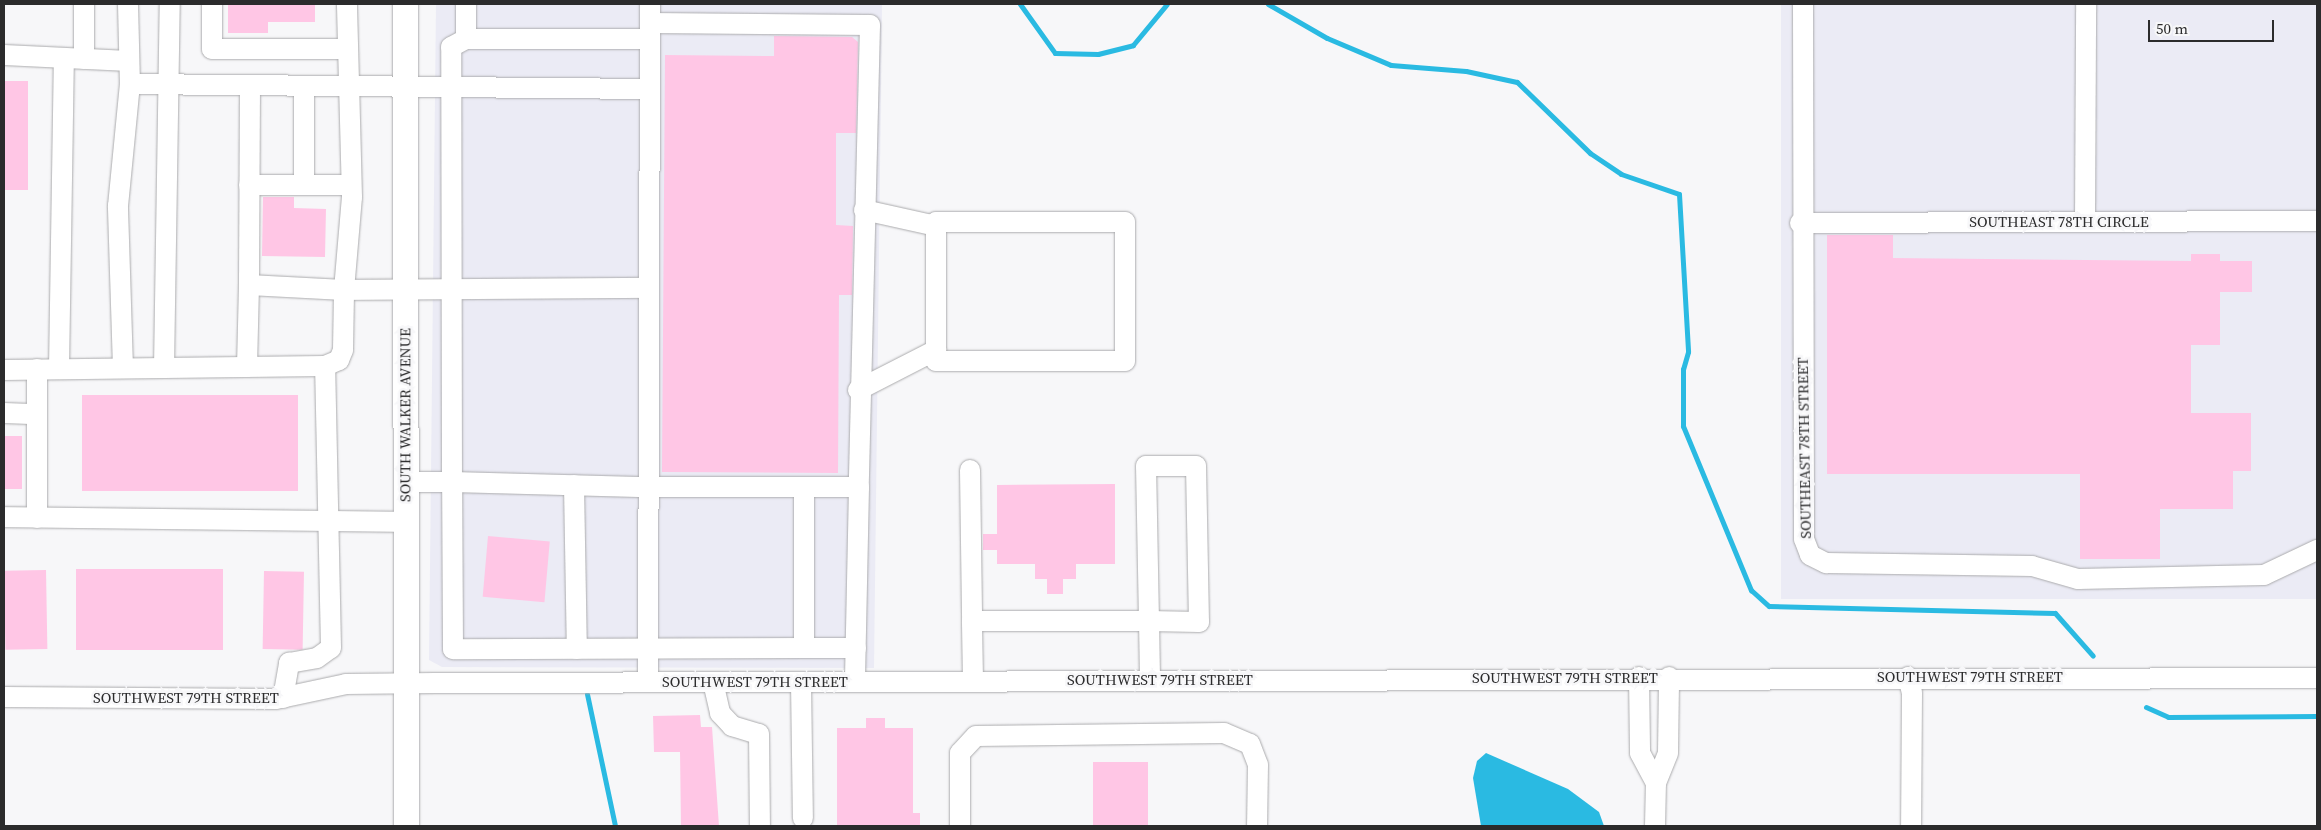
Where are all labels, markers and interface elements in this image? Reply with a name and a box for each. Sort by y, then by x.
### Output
scale bar [2151,10,2277,42]
text: 50 m [2156,18,2188,39]
street label: SOUTHEAST 78TH CIRCLE [1969,213,2149,231]
street label: SOUTH WALKER AVENUE [396,328,414,502]
street label: SOUTHEAST 78TH STREET [1793,357,1815,539]
street label: SOUTHWEST 79TH STREET [1877,668,2063,686]
street label: SOUTHWEST 79TH STREET [1472,669,1658,687]
street label: SOUTHWEST 79TH STREET [1067,671,1253,689]
street label: SOUTHWEST 79TH STREET [662,673,848,691]
street label: SOUTHWEST 79TH STREET [93,689,279,707]

